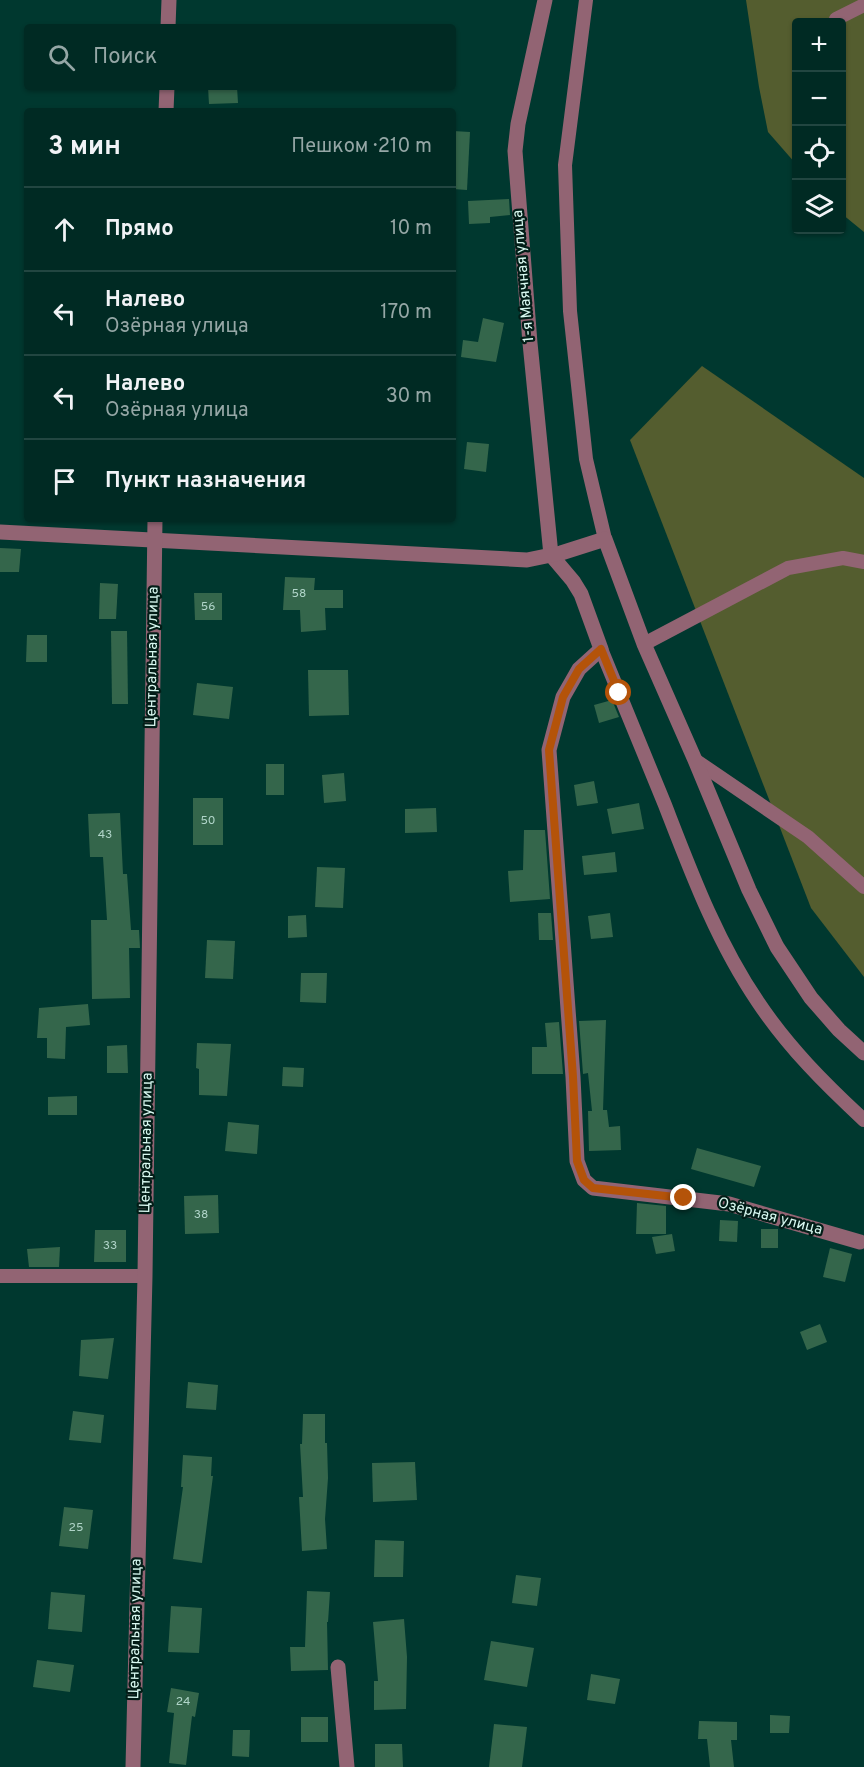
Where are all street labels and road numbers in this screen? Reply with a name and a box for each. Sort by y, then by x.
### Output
street label: 1-я Маячная улица [509,209,539,343]
street label: Центральная улица [142,586,164,728]
street label: Центральная улица [136,1072,158,1214]
street label: Озёрная улица [716,1194,824,1240]
street label: Центральная улица [125,1558,147,1700]

